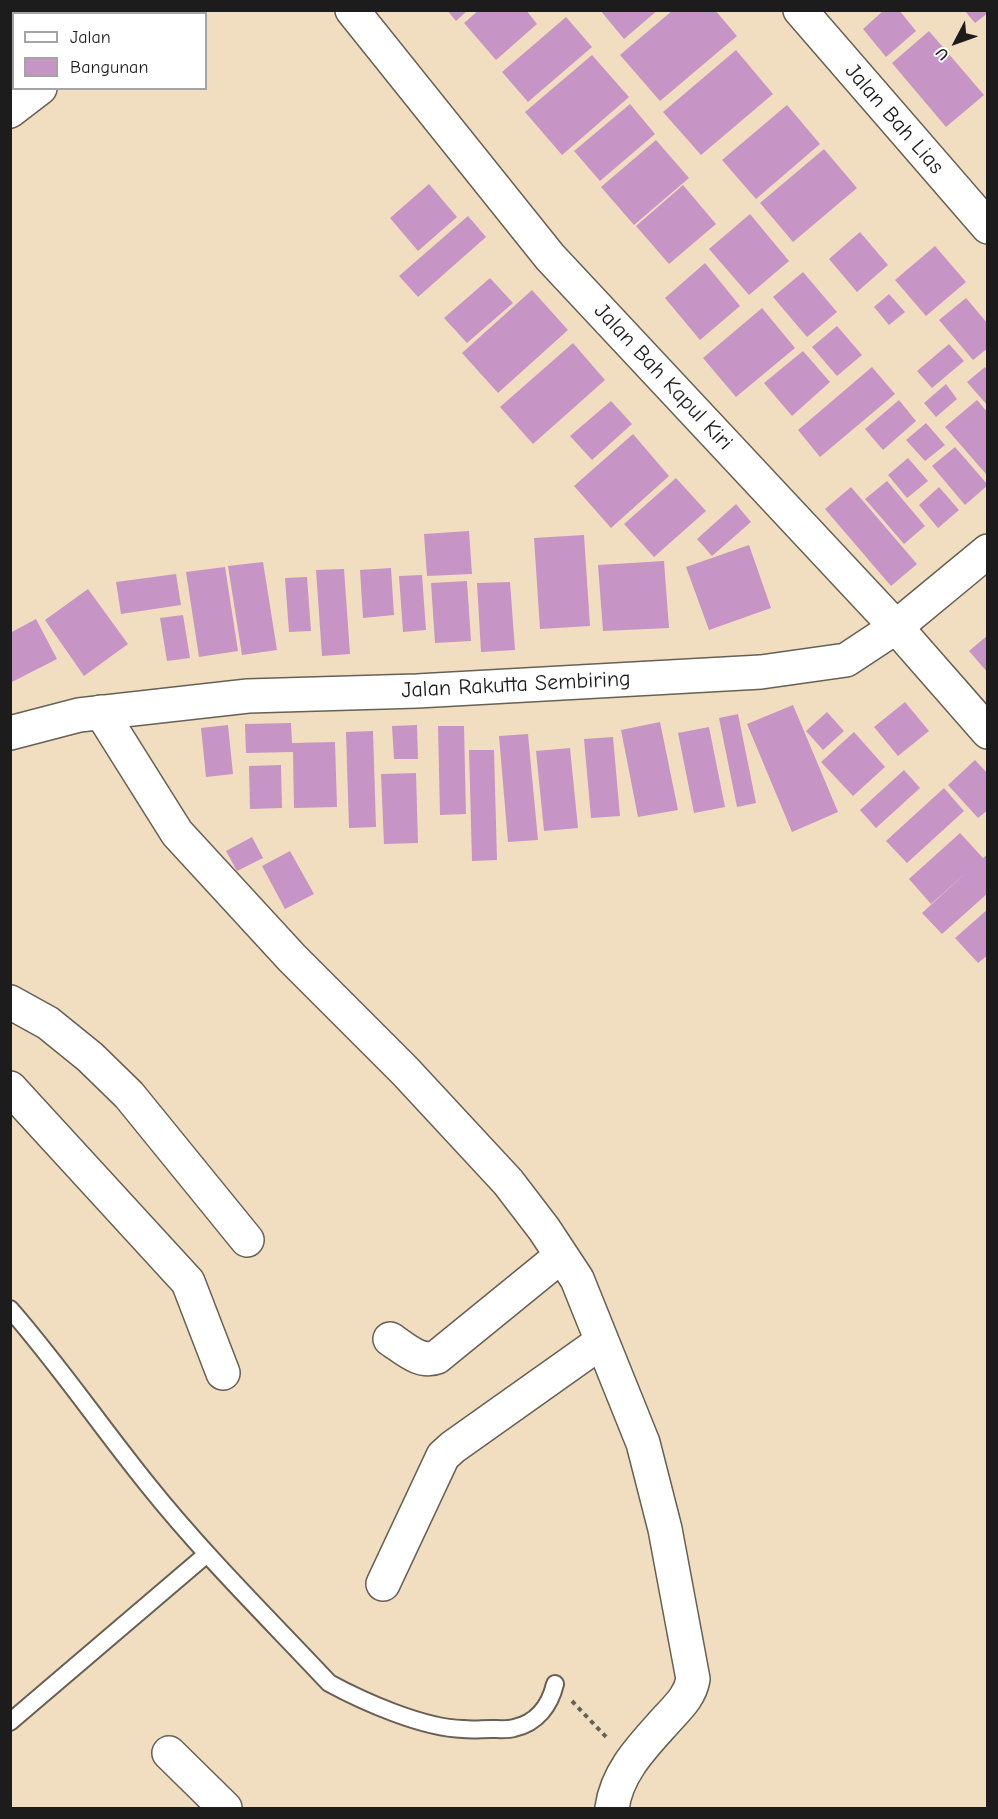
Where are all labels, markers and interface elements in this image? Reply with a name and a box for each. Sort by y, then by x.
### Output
legend [12,12,207,90]
north arrow [926,12,986,72]
text: Jalan [70,27,111,48]
text: U [932,44,953,64]
text: Bangunan [70,57,148,78]
street label: Jalan Bah Lias [839,58,949,180]
street label: Jalan Bah Kapul Kiri [588,298,738,456]
street label: Jalan Rakutta Sembiring [401,666,631,704]

